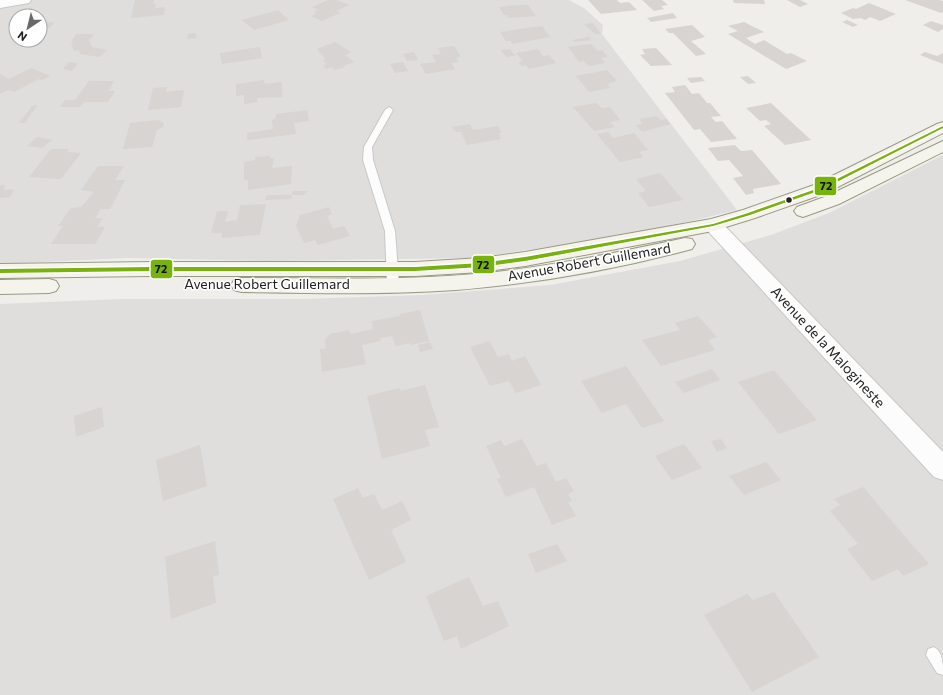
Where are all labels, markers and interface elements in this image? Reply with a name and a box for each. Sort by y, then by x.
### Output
north arrow [8,8,48,48]
text: N [15,29,29,44]
line badge: 72 [814,176,837,196]
text: 72 [820,179,832,192]
unlabelled marker [784,195,794,205]
street label: Avenue Robert Guillemard [506,239,672,284]
line badge: 72 [472,255,495,274]
text: 72 [477,258,489,271]
line badge: 72 [150,259,173,279]
text: 72 [155,262,167,275]
street label: Avenue Robert Guillemard [184,275,350,292]
street label: Avenue de la Malogineste [768,283,889,411]

